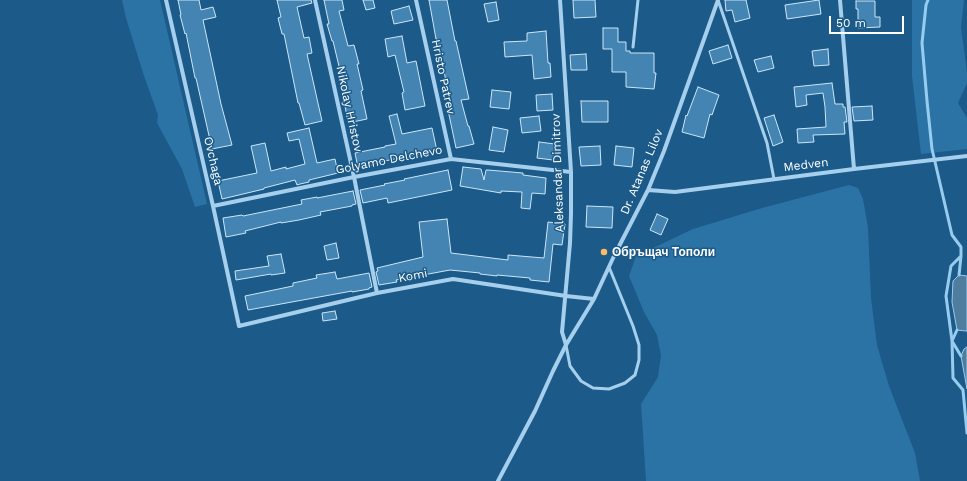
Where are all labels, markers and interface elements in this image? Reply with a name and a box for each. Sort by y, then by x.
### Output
scale bar [831,8,906,34]
text: 50 m [836,16,866,30]
street label: Hristo Patrev [428,38,458,116]
street label: Nikolay Hristov [333,65,365,153]
street label: Aleksandar Dimitrov [549,113,567,233]
street label: Dr. Atanas Lilov [618,127,666,217]
street label: Ovchaga [200,135,226,187]
street label: Golyamo Delchevo [334,143,444,177]
street label: Medven [783,155,829,175]
place label: Обръщач Тополи [612,245,715,259]
marker: Обръщач Тополи [599,247,609,257]
street label: Komi [397,266,429,286]

